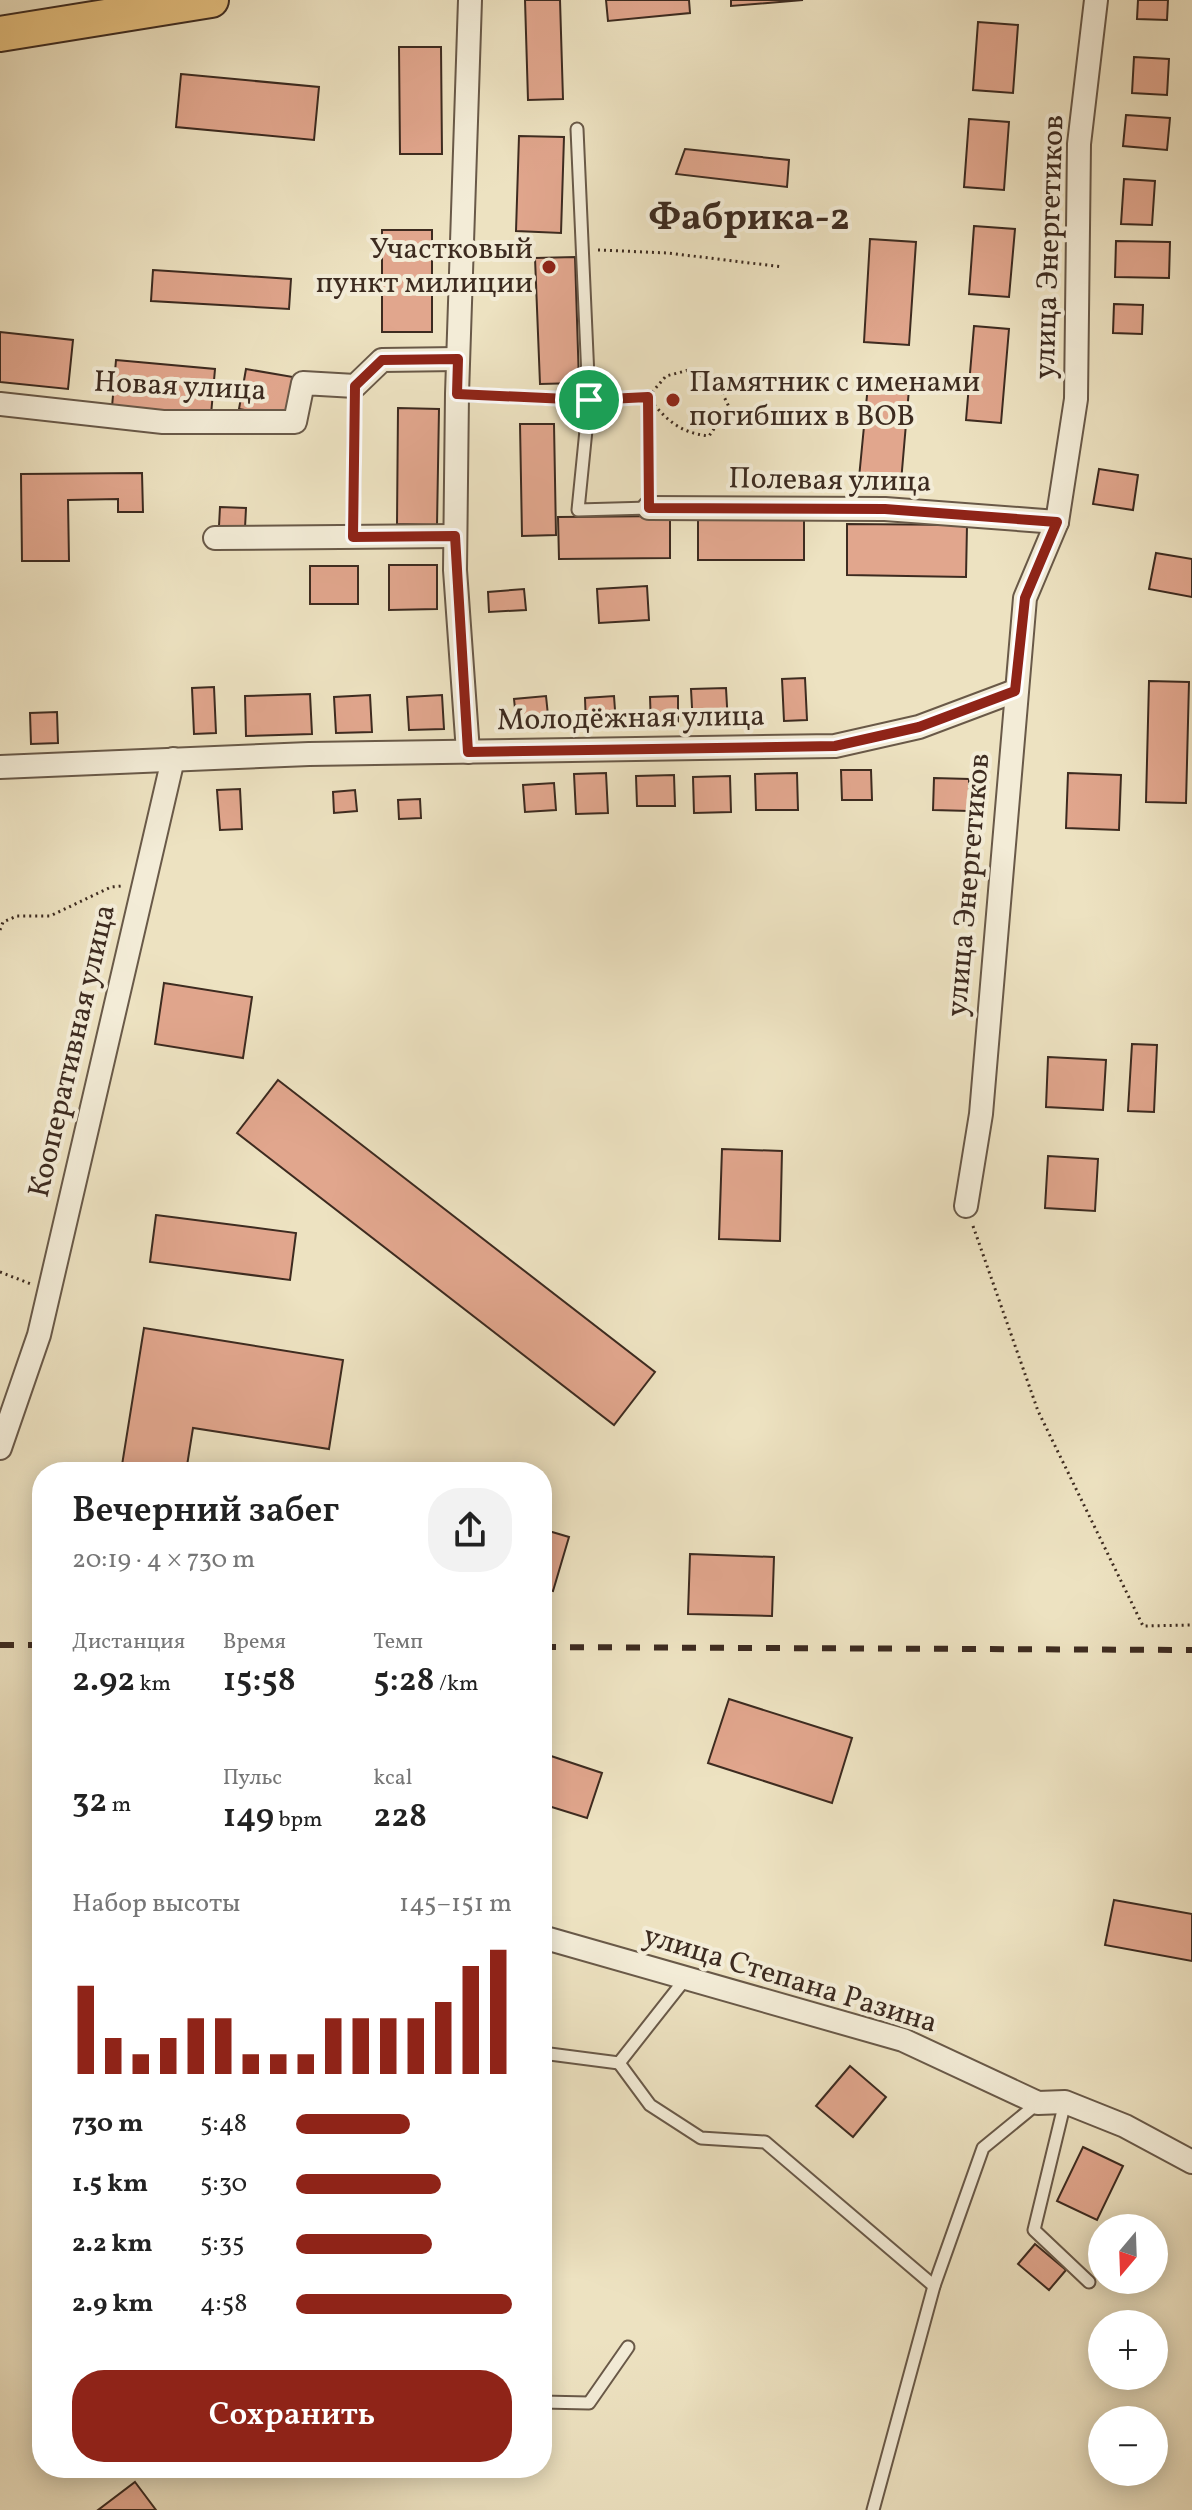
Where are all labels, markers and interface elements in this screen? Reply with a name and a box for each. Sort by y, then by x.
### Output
street label: улица Энергетиков [1024,114,1076,380]
district label: Фабрика-2 [648,193,850,246]
place label: Участковый пункт милиции [316,229,533,305]
marker: Участковый пункт милиции [540,258,558,276]
street label: Новая улица [93,362,267,412]
place label: Памятник с именами погибших в ВОВ [689,362,980,438]
pin [555,366,623,434]
icon: arrive [567,378,611,422]
marker: Памятник с именами погибших в ВОВ [664,391,682,409]
street label: Полевая улица [728,458,932,504]
street label: Молодёжная улица [497,696,765,742]
street label: улица Энергетиков [937,751,1001,1019]
street label: Кооперативная улица [19,900,127,1202]
text: Вечерний забег [72,1487,339,1537]
button: share [428,1488,512,1572]
text: 20:19 · 4 × 730 m [72,1542,255,1578]
text: Дистанция [72,1627,185,1658]
text: Время [223,1627,286,1658]
text: Темп [373,1627,423,1658]
text: 2.92 [72,1658,135,1705]
text: 15:58 [223,1658,296,1705]
text: 5:28 [373,1658,435,1705]
text: km [135,1669,171,1700]
text: /km [435,1669,479,1700]
text: Пульс [223,1763,282,1794]
text: kcal [373,1763,412,1794]
text: 32 [72,1779,107,1826]
text: m [107,1790,131,1821]
text: 149 [223,1794,274,1841]
text: 228 [373,1794,427,1841]
text: bpm [274,1805,323,1836]
text: Набор высоты [72,1886,240,1922]
text: 145–151 m [399,1886,512,1922]
street label: улица Степана Разина [638,1915,942,2045]
text: 730 m [72,2106,143,2142]
text: 5:48 [200,2106,247,2142]
text: 1.5 km [72,2166,148,2202]
text: 5:30 [200,2166,247,2202]
north arrow [1088,2214,1168,2294]
map controls [1088,2214,1168,2486]
text: 2.2 km [72,2226,153,2262]
text: 5:35 [200,2226,245,2262]
text: 2.9 km [72,2286,153,2322]
text: 4:58 [200,2286,247,2322]
button: + [1088,2310,1168,2390]
button: Сохранить [72,2370,512,2462]
button: − [1088,2406,1168,2486]

